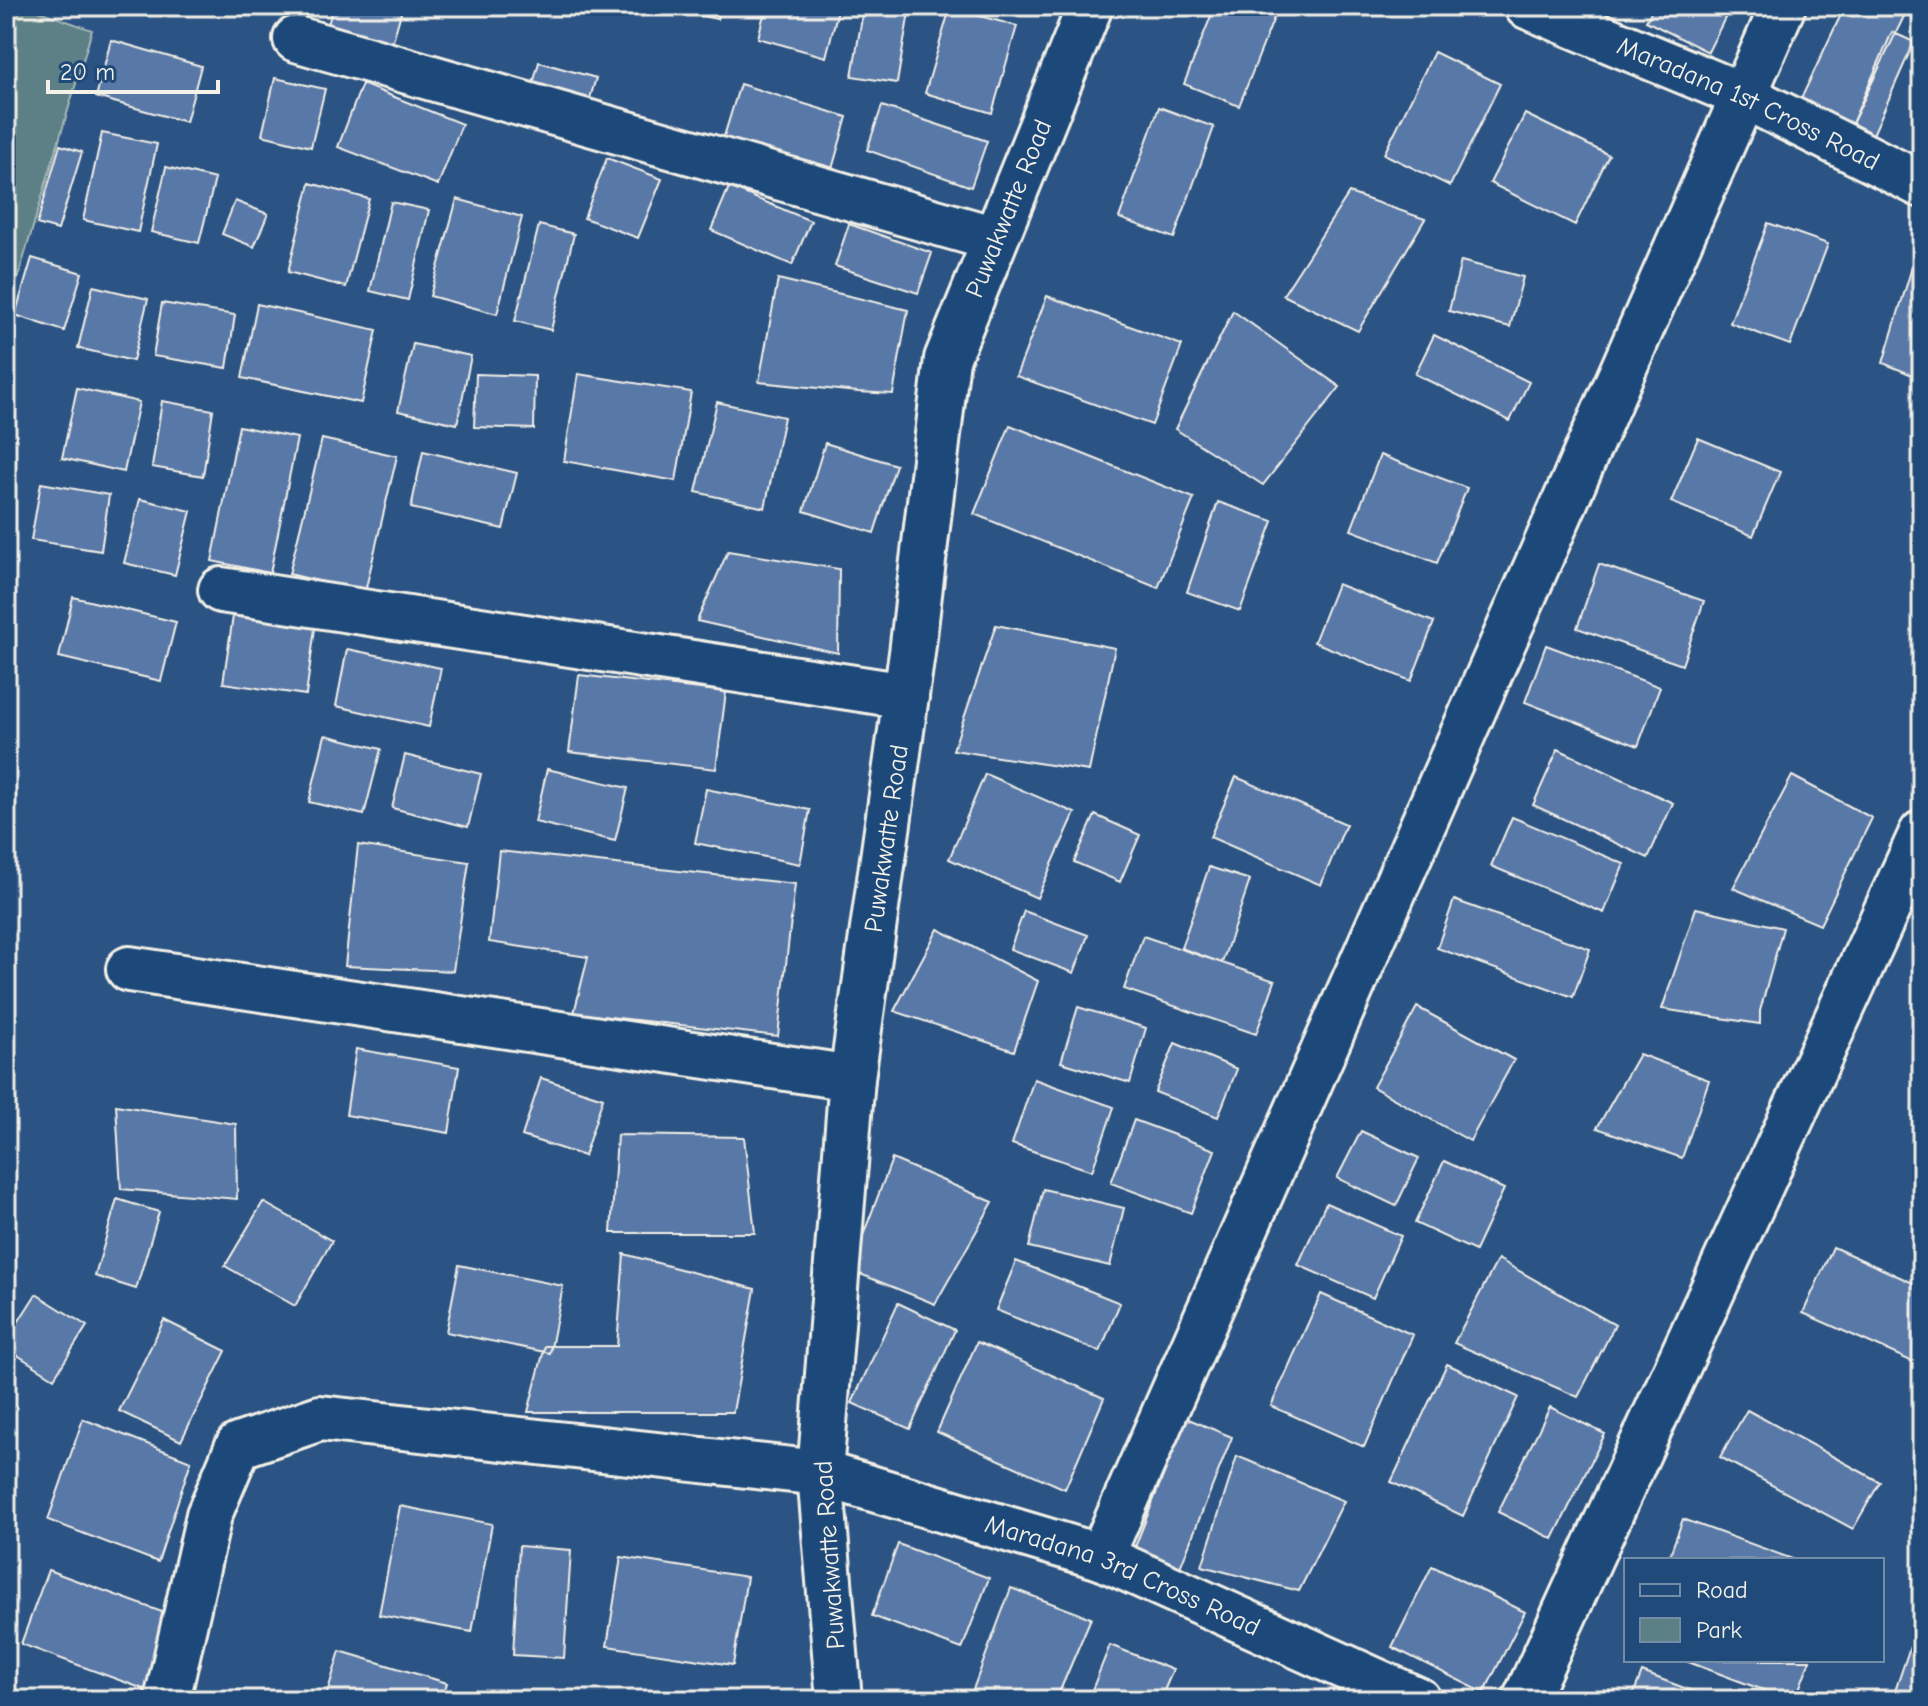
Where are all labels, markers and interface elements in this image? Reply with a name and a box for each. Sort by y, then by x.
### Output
street label: Maradana 1st Cross Road [1613,31,1884,177]
scale bar [48,44,218,94]
text: 20 m [60,58,115,86]
street label: Puwakwatte Road [960,115,1058,302]
street label: Puwakwatte Road [859,743,915,935]
street label: Puwakwatte Road [808,1459,852,1650]
street label: Maradana 3rd Cross Road [981,1509,1265,1643]
legend [1624,1558,1884,1662]
text: Road [1696,1576,1748,1604]
text: Park [1696,1616,1742,1644]

